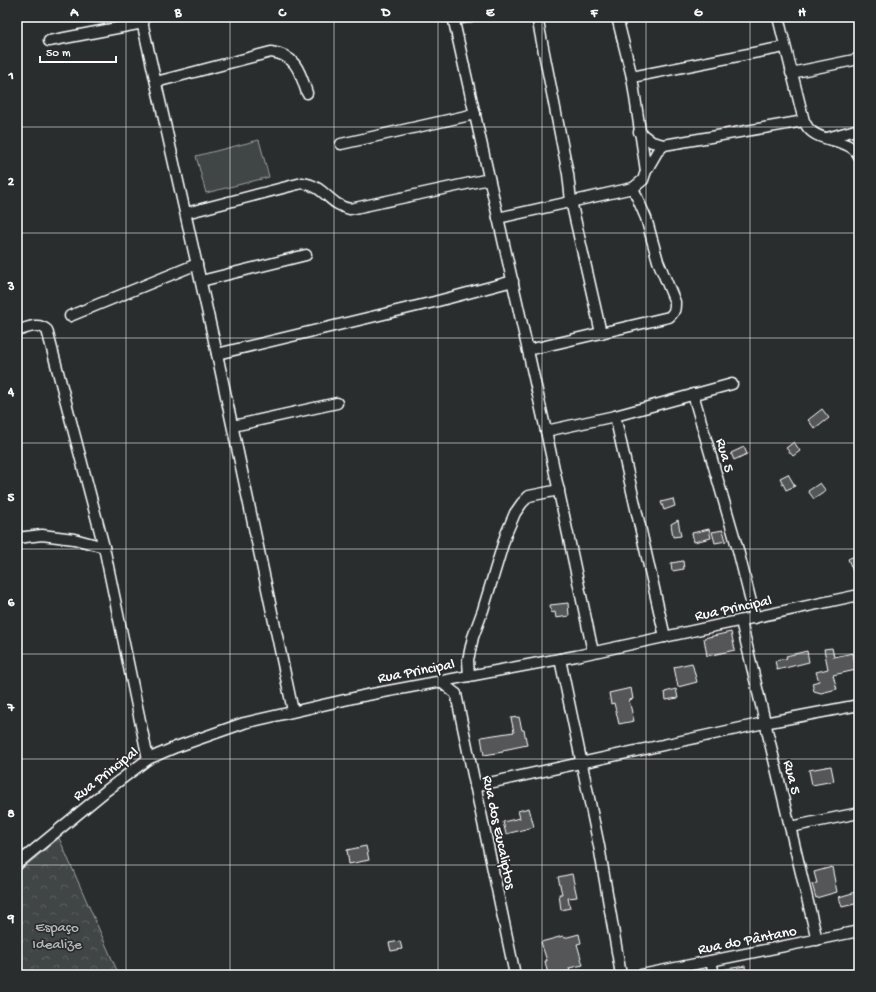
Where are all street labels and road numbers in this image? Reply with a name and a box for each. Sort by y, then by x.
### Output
street label: Rua 5 [711,436,738,475]
street label: Rua Principal [693,592,773,626]
street label: Rua Principal [376,656,456,688]
street label: Rua Principal [70,743,143,806]
street label: Rua 5 [778,758,804,797]
street label: Rua dos Eucaliptos [477,774,519,891]
street label: Rua do Pântano [697,923,798,959]

